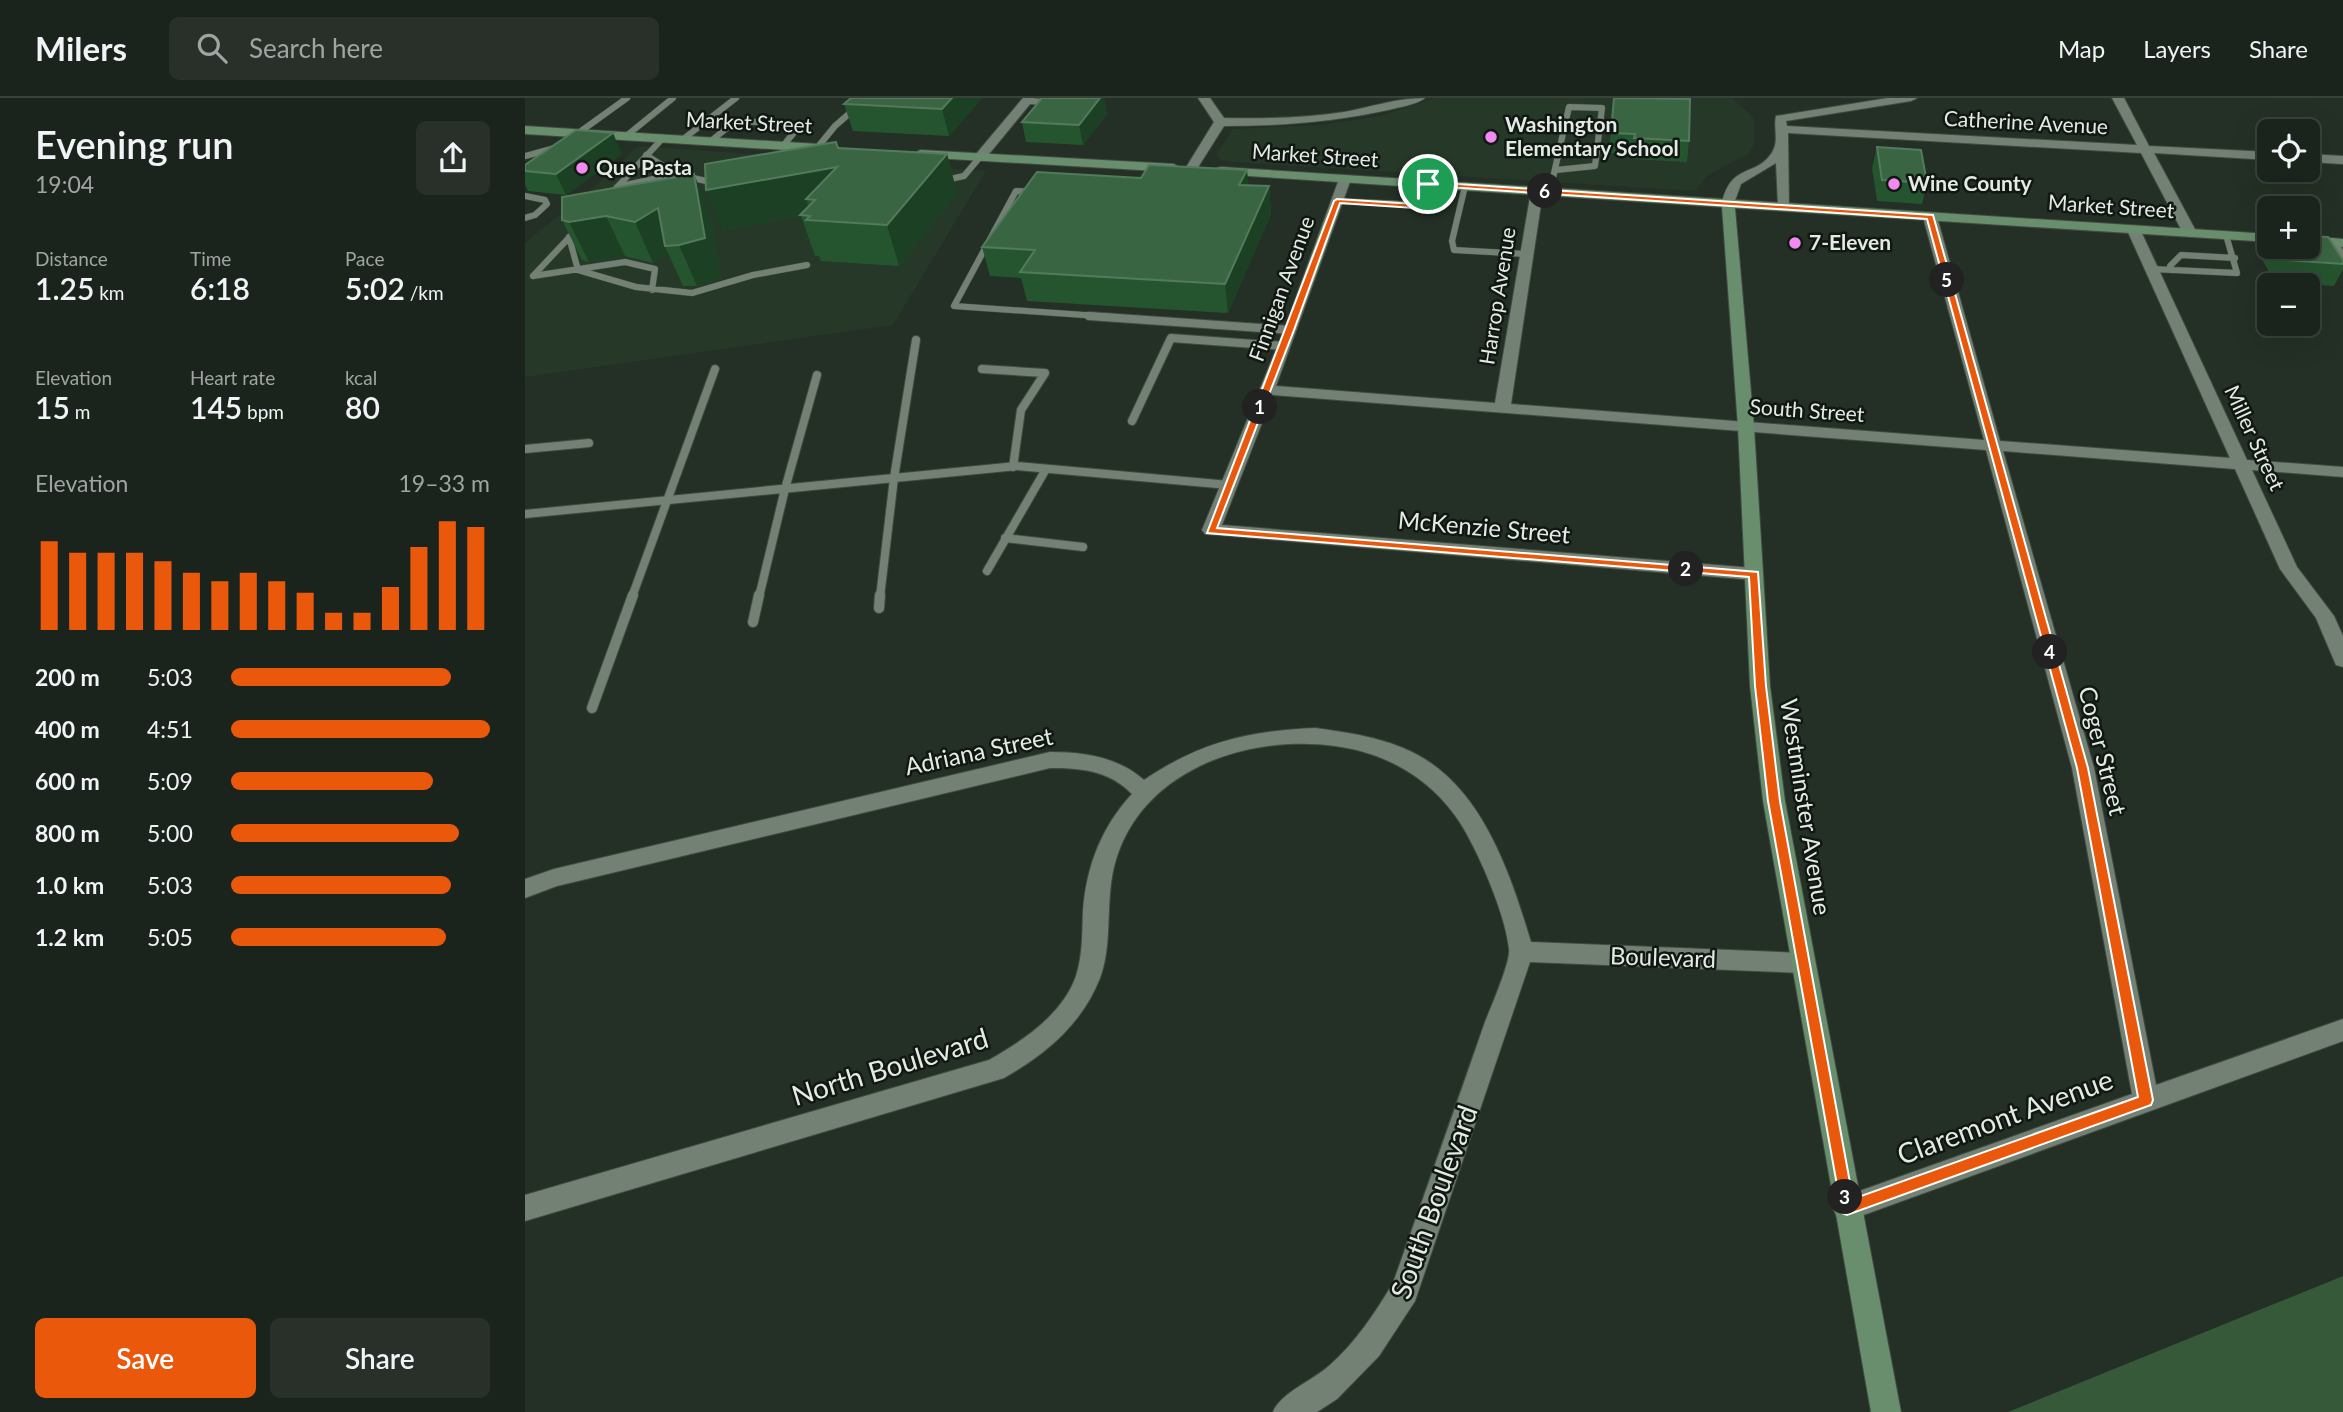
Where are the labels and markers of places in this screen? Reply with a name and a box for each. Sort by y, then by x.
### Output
place label: Washington Elementary School [1505,111,1679,160]
marker: Washington Elementary School [1483,129,1499,145]
place label: Que Pasta [596,154,692,179]
pin [1398,154,1458,214]
marker: Que Pasta [574,160,590,176]
place label: Wine County [1908,170,2033,195]
pin: 6 [1527,174,1563,208]
marker: Wine County [1886,176,1902,192]
place label: 7-Eleven [1809,229,1891,254]
marker: 7-Eleven [1787,235,1803,251]
pin: 5 [1929,262,1965,298]
pin: 1 [1243,390,1277,424]
pin: 2 [1669,552,1703,587]
pin: 4 [2033,634,2067,670]
pin: 3 [1827,1180,1863,1214]

